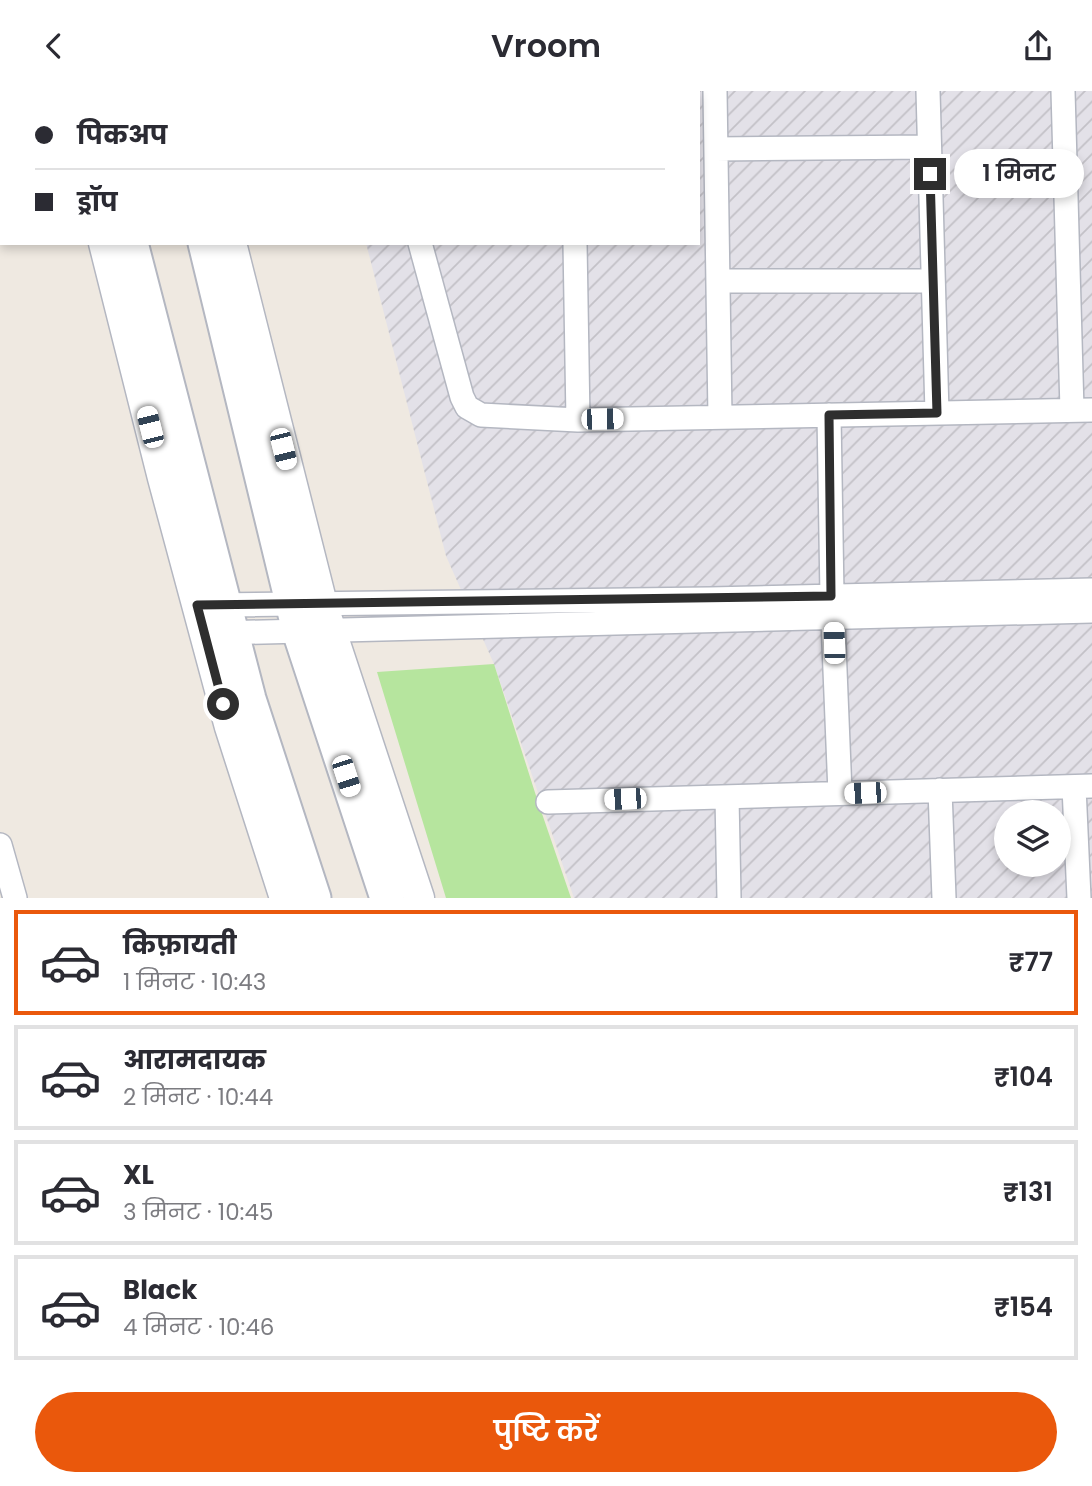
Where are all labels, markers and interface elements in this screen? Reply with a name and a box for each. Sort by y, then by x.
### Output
text: Vroom [491,23,601,68]
icon: back [35,27,73,65]
icon: share [1019,27,1057,65]
text: पिकअप [77,117,167,153]
callout: 1 मिनट [954,149,1084,199]
text: 1 मिनट [982,157,1056,189]
route end [914,158,946,190]
text: ड्रॉप [77,184,118,220]
car [135,404,166,450]
car [581,408,624,430]
car [268,426,299,472]
car [823,622,846,664]
route start [207,688,239,720]
car [330,753,363,799]
car [844,782,887,804]
car [604,788,647,810]
map controls [994,800,1071,877]
button: layers [994,800,1071,877]
text: किफ़ायती [123,927,237,963]
icon: car [39,931,102,994]
text: ₹77 [1009,944,1053,980]
text: 1 मिनट · 10:43 [123,966,266,998]
text: आरामदायक [123,1042,266,1078]
icon: car [39,1046,102,1109]
text: ₹104 [994,1059,1053,1095]
text: 2 मिनट · 10:44 [123,1081,273,1113]
text: XL [123,1157,154,1193]
icon: car [39,1161,102,1224]
text: ₹131 [1003,1174,1053,1210]
text: 3 मिनट · 10:45 [123,1196,273,1228]
text: Black [123,1272,197,1308]
icon: car [39,1276,102,1339]
text: ₹154 [994,1289,1053,1325]
text: 4 मिनट · 10:46 [123,1311,274,1343]
button: पुष्टि करें [35,1392,1057,1472]

